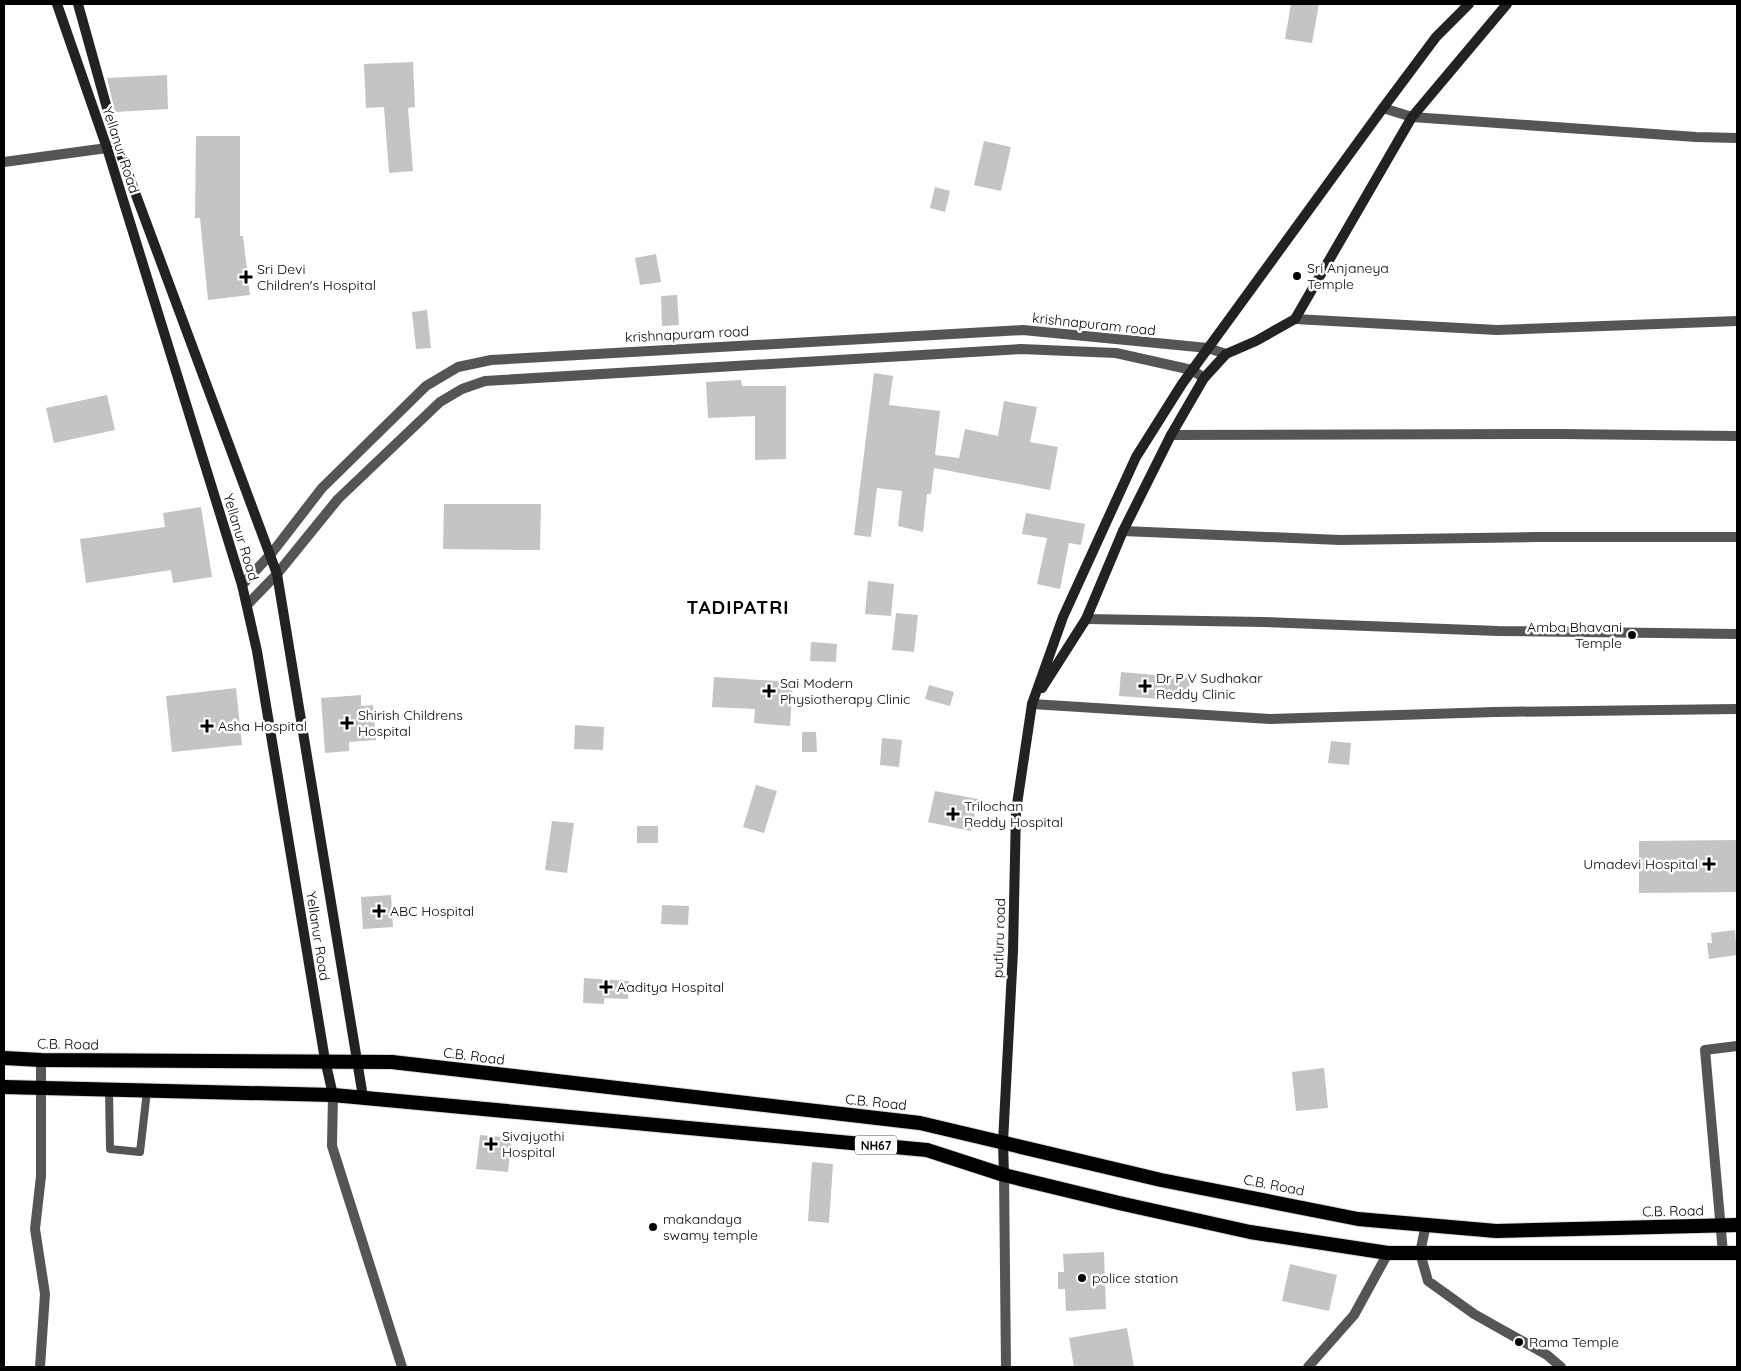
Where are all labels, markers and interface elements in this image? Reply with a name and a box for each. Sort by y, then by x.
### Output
street label: Yellanur Road [99,104,143,196]
place label: Sri Anjaneya Temple [1307,259,1389,293]
place label: Sri Devi Children's Hospital [257,260,376,294]
marker: Sri Devi Children's Hospital [239,270,253,284]
marker: Sri Anjaneya Temple [1291,270,1303,282]
street label: krishnapuram road [1031,309,1157,339]
street label: krishnapuram road [624,322,750,346]
street label: Yellanur Road [219,491,263,583]
district label: TADIPATRI [687,595,789,619]
place label: Amba Bhavani Temple [1527,618,1622,652]
marker: Amba Bhavani Temple [1626,629,1638,641]
place label: Dr P V Sudhakar Reddy Clinic [1156,669,1263,703]
place label: Sai Modern Physiotherapy Clinic [780,674,910,708]
marker: Dr P V Sudhakar Reddy Clinic [1138,679,1152,693]
marker: Sai Modern Physiotherapy Clinic [762,684,776,698]
place label: Shirish Childrens Hospital [358,706,463,740]
marker: Shirish Childrens Hospital [340,716,354,730]
place label: Asha Hospital [218,717,307,735]
marker: Asha Hospital [200,719,214,733]
place label: Trilochan Reddy Hospital [964,797,1063,831]
marker: Trilochan Reddy Hospital [946,807,960,821]
place label: Umadevi Hospital [1583,855,1698,873]
marker: Umadevi Hospital [1702,857,1716,871]
street label: Yellanur Road [302,890,334,982]
street label: putluru road [989,898,1009,978]
place label: ABC Hospital [390,902,474,920]
marker: ABC Hospital [372,904,386,918]
place label: Aaditya Hospital [617,978,724,996]
marker: Aaditya Hospital [599,980,613,994]
street label: C.B. Road [37,1034,99,1054]
street label: C.B. Road [442,1043,506,1069]
street label: C.B. Road [844,1090,908,1114]
place label: Sivajyothi Hospital [502,1127,565,1161]
road number: NH67 [855,1136,897,1154]
marker: Sivajyothi Hospital [484,1137,498,1151]
street label: C.B. Road [1242,1170,1306,1200]
street label: C.B. Road [1642,1201,1704,1221]
place label: makandaya swamy temple [663,1210,758,1244]
marker: makandaya swamy temple [647,1221,659,1233]
place label: police station [1092,1269,1178,1287]
marker: police station [1076,1272,1088,1284]
place label: Rama Temple [1529,1333,1619,1351]
marker: Rama Temple [1513,1336,1525,1348]

